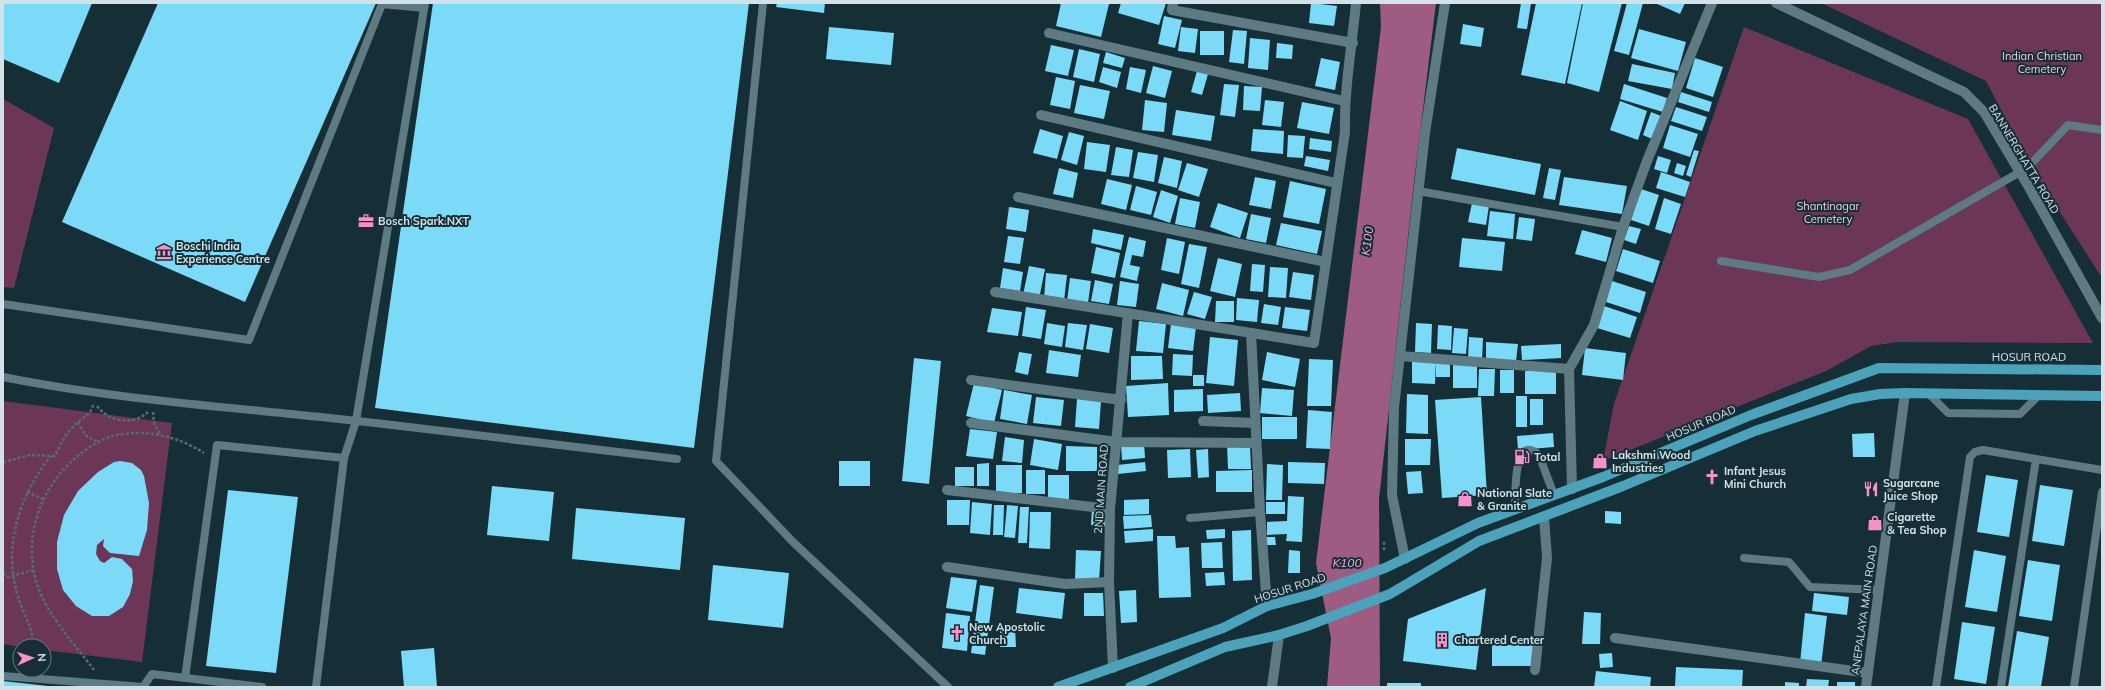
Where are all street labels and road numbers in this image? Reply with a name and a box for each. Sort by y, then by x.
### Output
street label: BANNERGHATTA ROAD [1986,102,2062,216]
street label: HOSUR ROAD [1992,350,2066,364]
street label: HOSUR ROAD [1664,402,1738,444]
street label: 2ND MAIN ROAD [1091,444,1111,534]
street label: ANEPALAYA MAIN ROAD [1848,544,1880,676]
street label: HOSUR ROAD [1252,570,1328,606]

